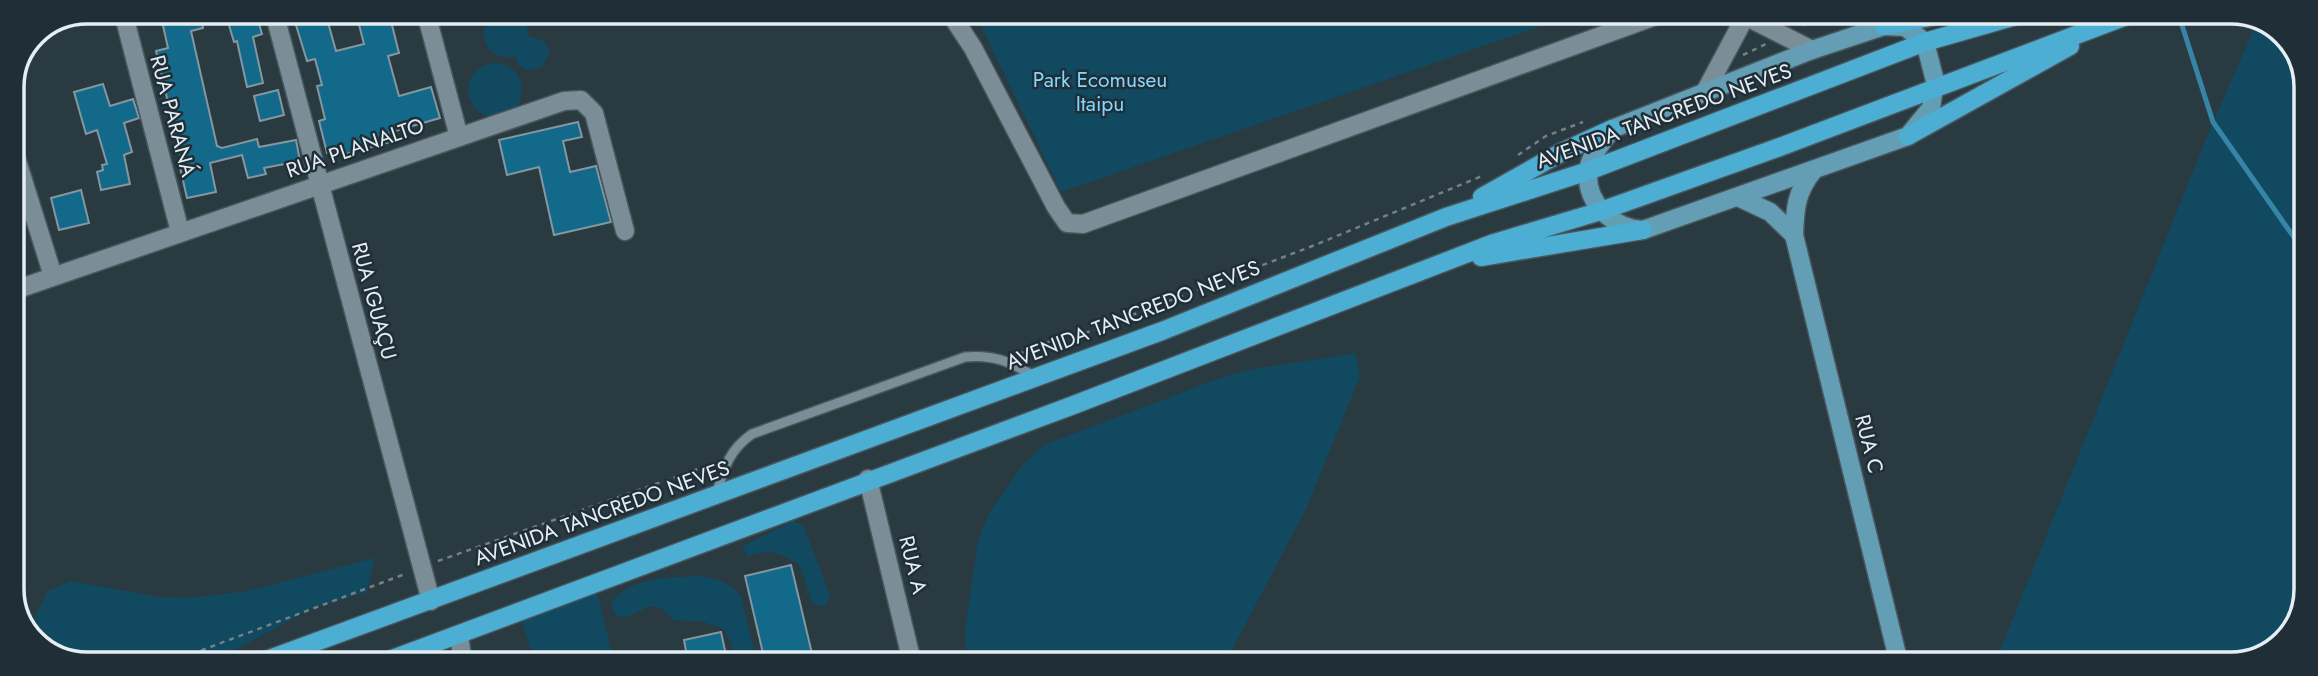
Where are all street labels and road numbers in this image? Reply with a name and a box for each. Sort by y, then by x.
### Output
street label: RUA PARANÁ [142,52,204,180]
street label: AVENIDA TANCREDO NEVES [1532,56,1796,176]
street label: RUA PLANALTO [282,110,428,186]
street label: RUA IGUAÇU [344,239,404,363]
street label: AVENIDA TANCREDO NEVES [1002,253,1264,377]
street label: RUA C [1847,412,1891,476]
street label: AVENIDA TANCREDO NEVES [470,453,734,573]
street label: RUA A [891,533,935,597]

